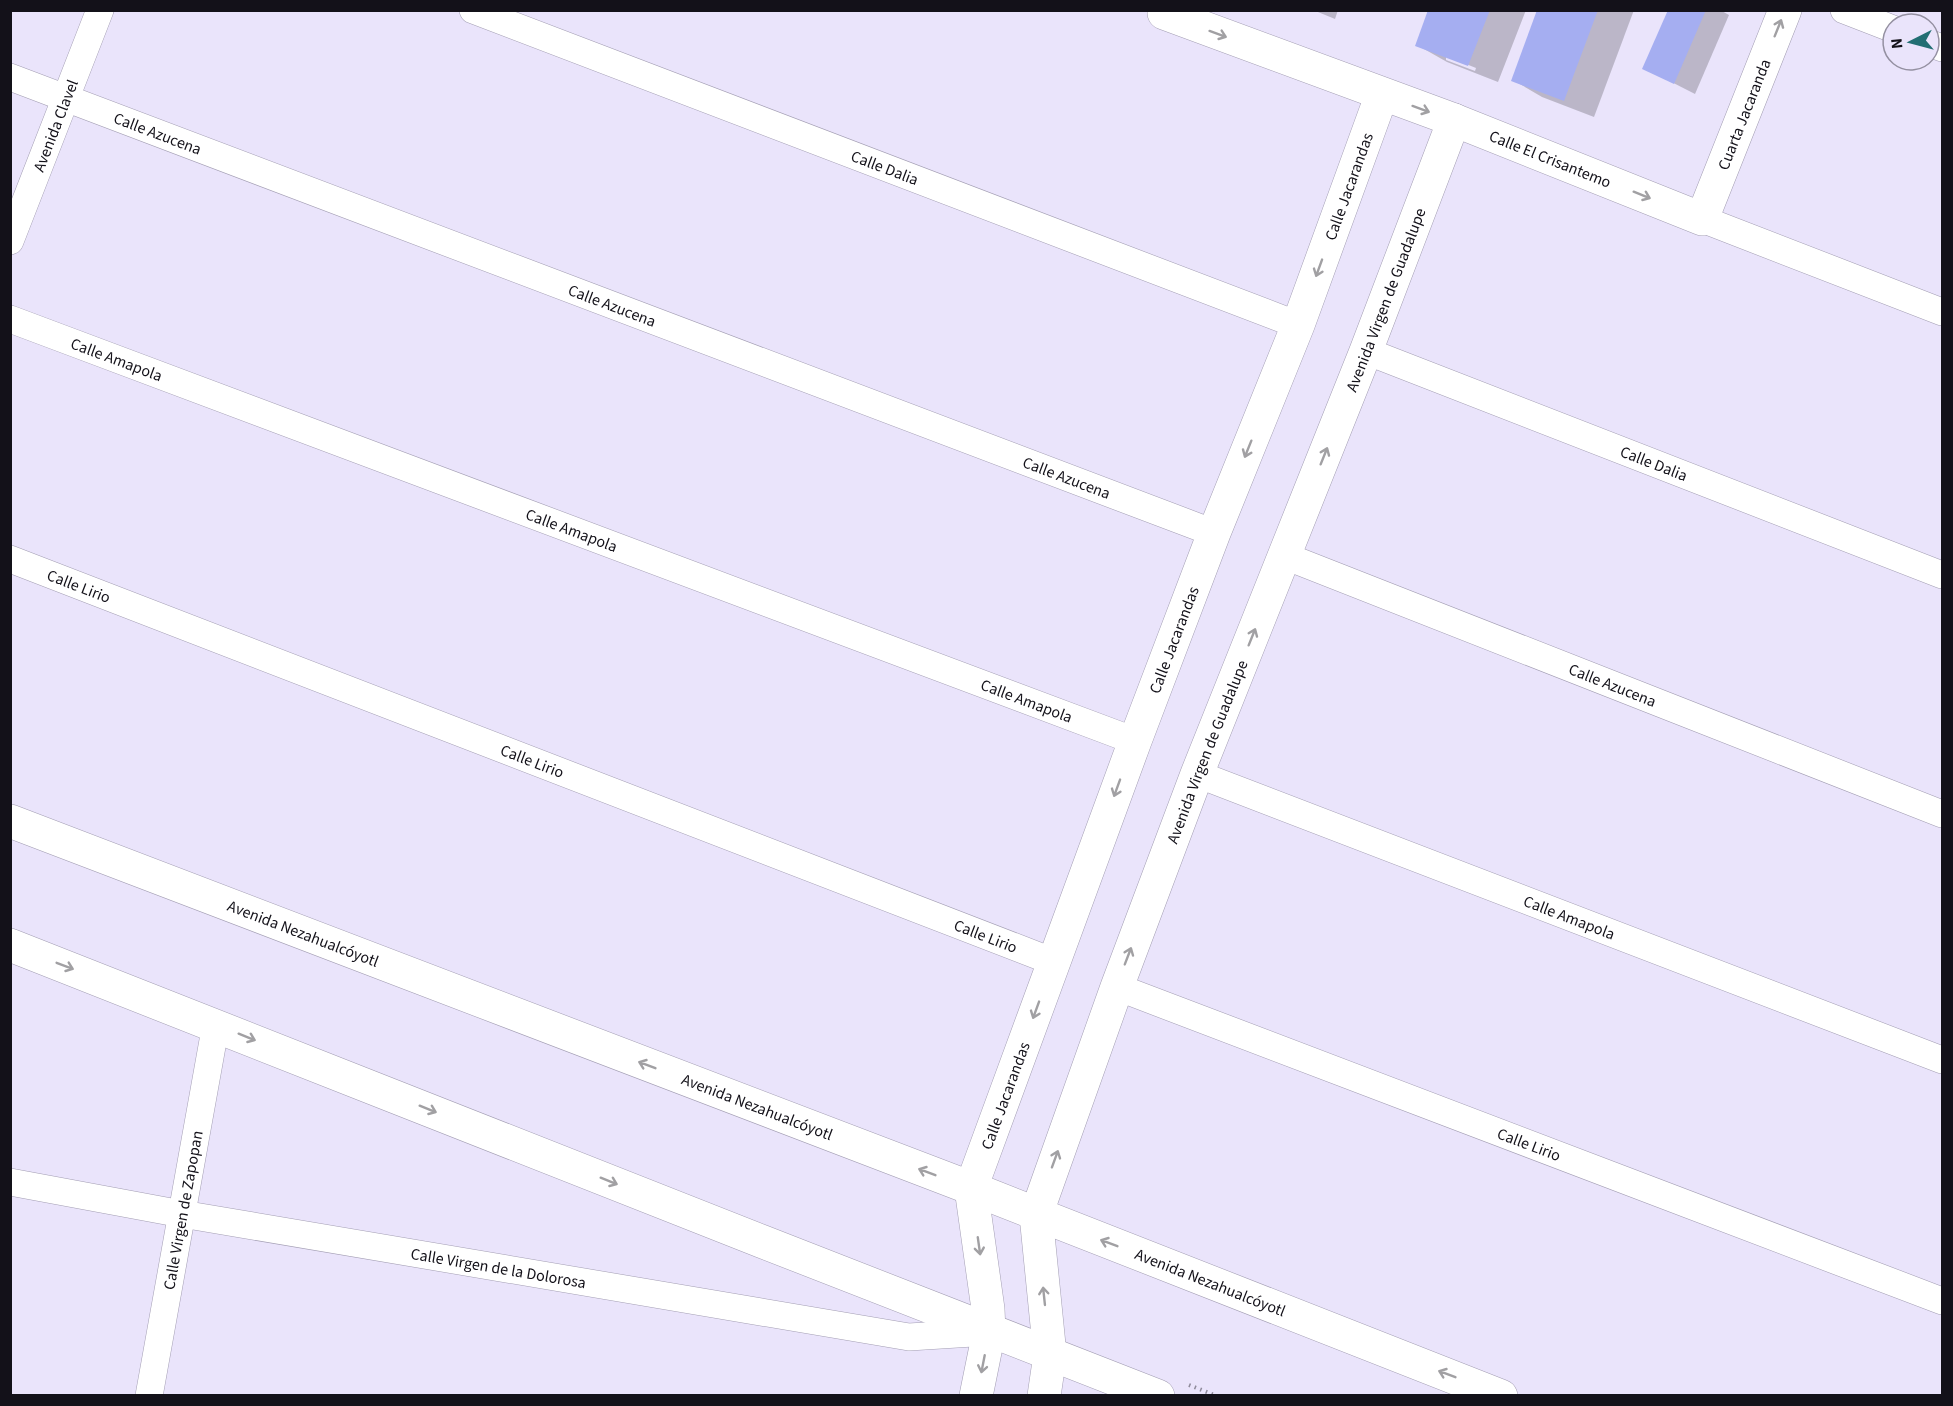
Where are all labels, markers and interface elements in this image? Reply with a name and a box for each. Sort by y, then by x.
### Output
north arrow [1881,12,1941,72]
one-way arrow [1773,20,1784,38]
one-way arrow [1209,29,1227,40]
text: N [1886,37,1909,50]
street label: Cuarta Jacaranda [1713,56,1776,173]
street label: Avenida Clavel [28,76,84,175]
one-way arrow [1411,104,1430,115]
street label: Calle Azucena [110,107,204,161]
street label: Calle El Crisantemo [1486,125,1614,194]
street label: Calle Jacarandas [1320,129,1379,244]
street label: Calle Dalia [848,145,922,191]
one-way arrow [1632,190,1650,201]
street label: Avenida Virgen de Guadalupe [1341,205,1432,395]
one-way arrow [1312,258,1323,276]
street label: Calle Azucena [565,279,659,333]
street label: Calle Amapola [67,333,165,387]
one-way arrow [1242,439,1253,458]
street label: Calle Dalia [1617,441,1691,487]
one-way arrow [1319,447,1330,466]
street label: Calle Azucena [1019,452,1113,505]
street label: Calle Amapola [522,503,620,558]
street label: Calle Lirio [44,564,114,609]
street label: Calle Jacarandas [1144,583,1205,697]
one-way arrow [1247,629,1258,647]
street label: Avenida Virgen de Guadalupe [1162,657,1253,847]
street label: Calle Azucena [1565,658,1659,713]
street label: Calle Amapola [977,674,1075,729]
street label: Calle Lirio [497,739,567,784]
one-way arrow [1111,778,1122,797]
street label: Calle Amapola [1520,890,1618,945]
street label: Avenida Nezahualcóyotl [224,895,382,973]
street label: Calle Lirio [951,914,1020,959]
one-way arrow [1123,947,1134,966]
one-way arrow [55,961,74,972]
one-way arrow [1030,1001,1041,1019]
one-way arrow [237,1032,256,1043]
street label: Calle Jacarandas [976,1039,1036,1153]
one-way arrow [638,1058,657,1069]
street label: Avenida Nezahualcóyotl [678,1068,836,1146]
one-way arrow [418,1104,437,1115]
street label: Calle Lirio [1494,1123,1564,1167]
street label: Calle Virgen de Zapopan [158,1129,209,1292]
one-way arrow [1051,1151,1062,1169]
one-way arrow [918,1165,937,1176]
one-way arrow [600,1176,618,1187]
one-way arrow [973,1236,984,1256]
one-way arrow [1100,1237,1118,1248]
street label: Calle Virgen de la Dolorosa [409,1243,588,1294]
street label: Avenida Nezahualcóyotl [1132,1243,1289,1322]
one-way arrow [1038,1287,1049,1307]
one-way arrow [977,1353,988,1373]
one-way arrow [1438,1368,1457,1379]

